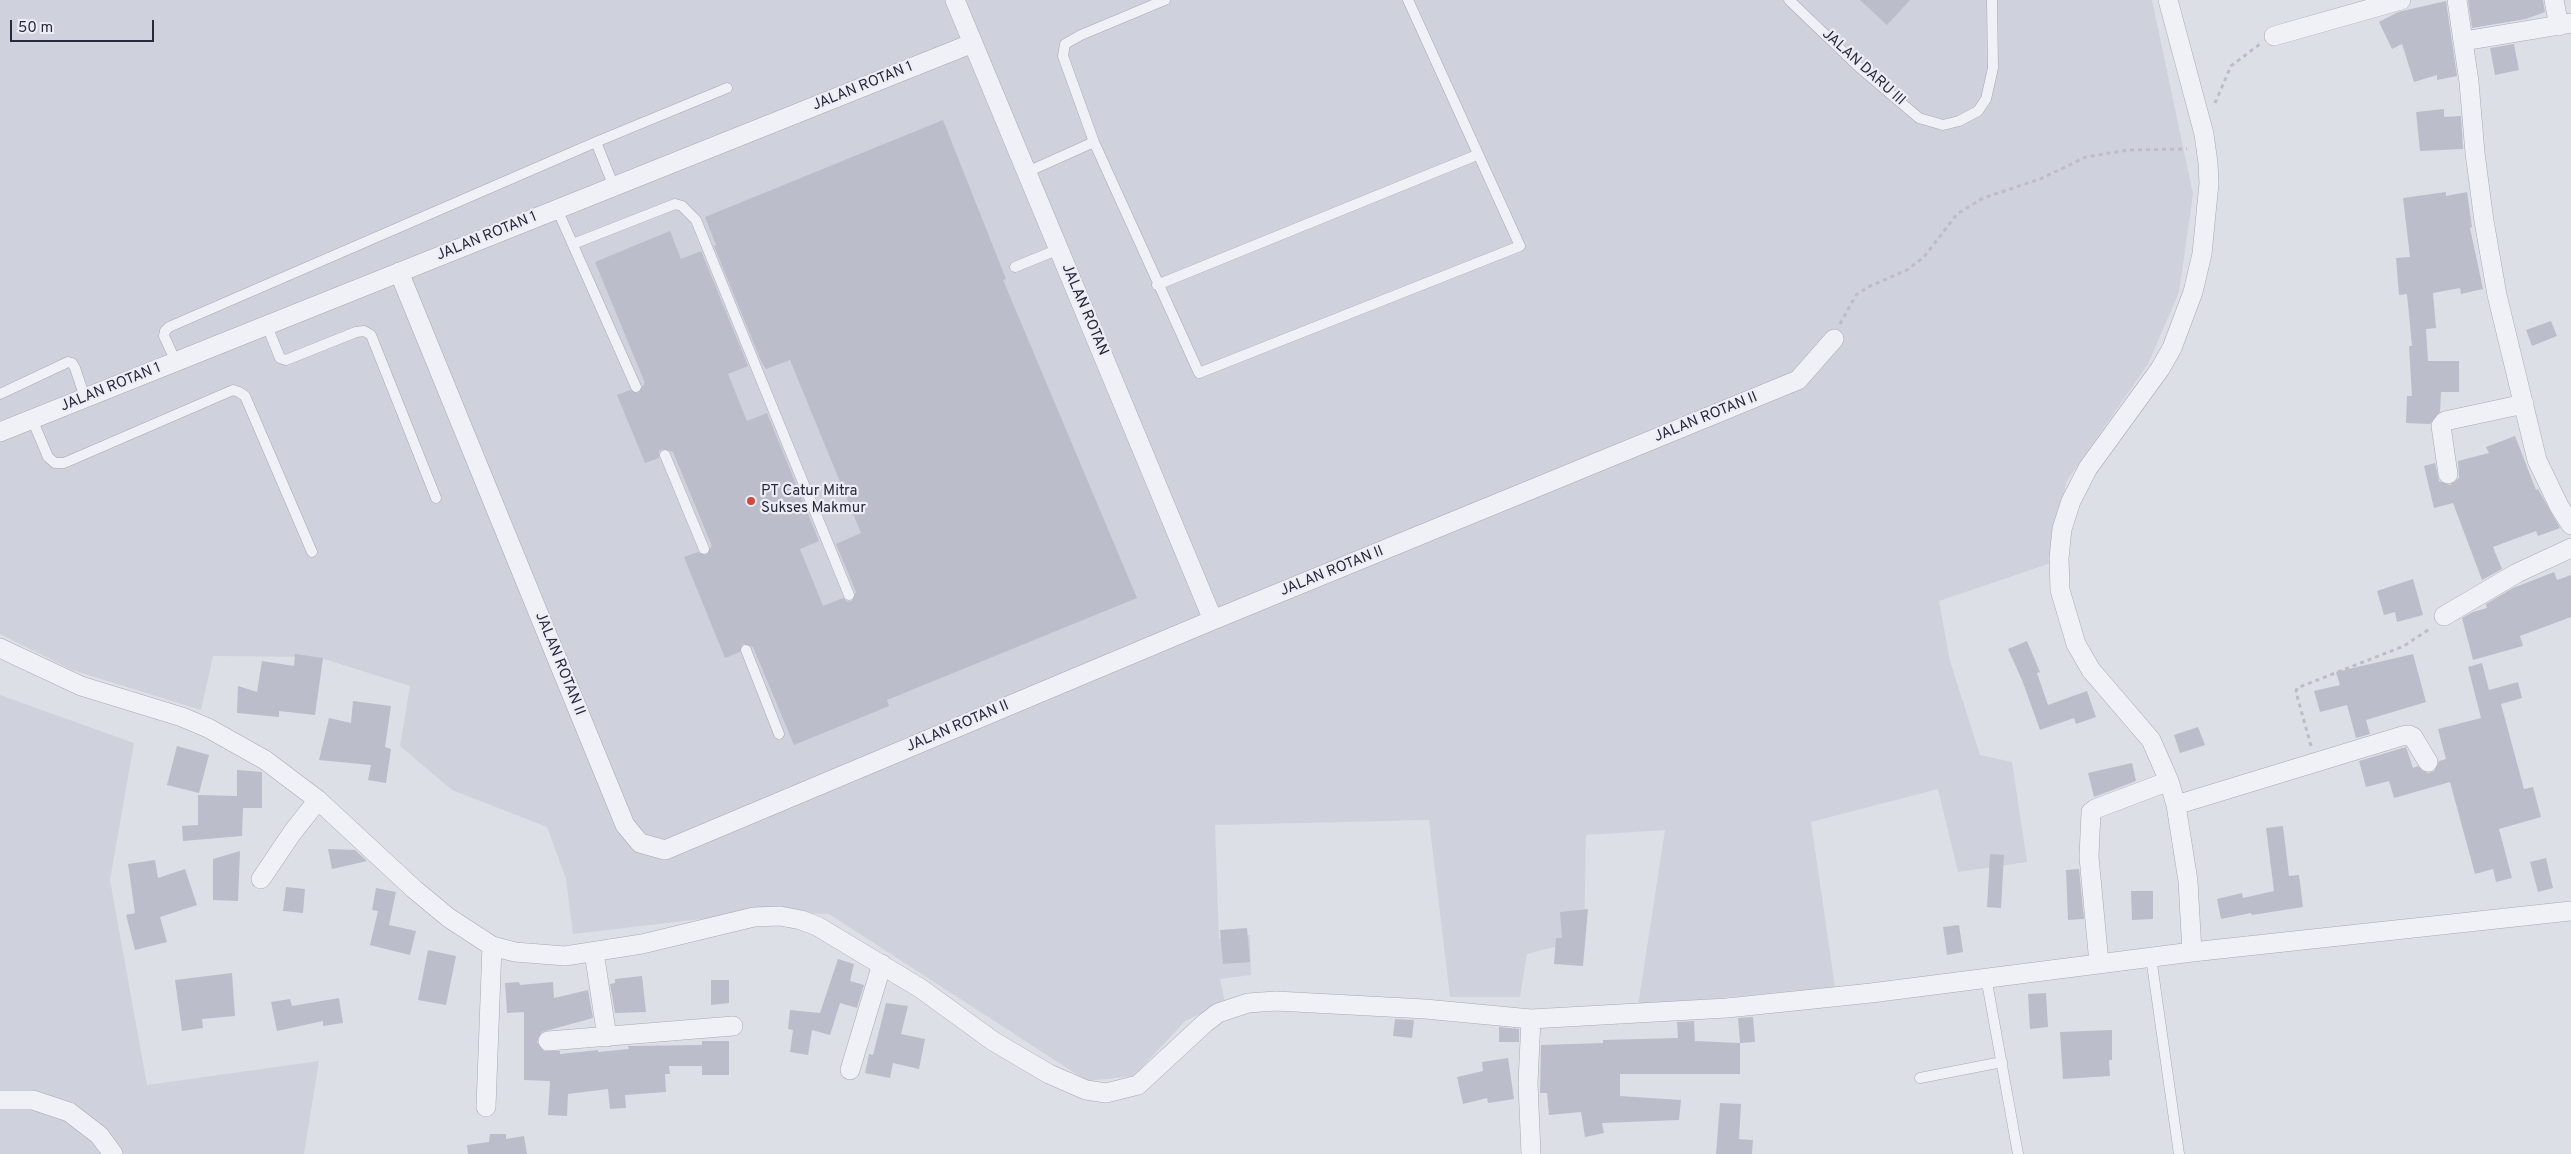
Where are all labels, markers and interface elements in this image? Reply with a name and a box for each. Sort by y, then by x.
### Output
scale bar [12,10,156,42]
text: 50 m [18,19,53,38]
street label: JALAN DARU III [1818,26,1908,110]
street label: JALAN ROTAN 1 [810,59,916,115]
street label: JALAN ROTAN 1 [434,209,540,265]
street label: JALAN ROTAN [1057,261,1111,359]
street label: JALAN ROTAN 1 [58,360,164,416]
street label: JALAN ROTAN II [1652,389,1760,447]
place label: PT Catur Mitra Sukses Makmur [761,483,866,518]
marker: PT Catur Mitra Sukses Makmur [745,495,757,507]
street label: JALAN ROTAN II [1278,543,1386,601]
street label: JALAN ROTAN II [530,610,588,718]
street label: JALAN ROTAN II [904,697,1012,757]

